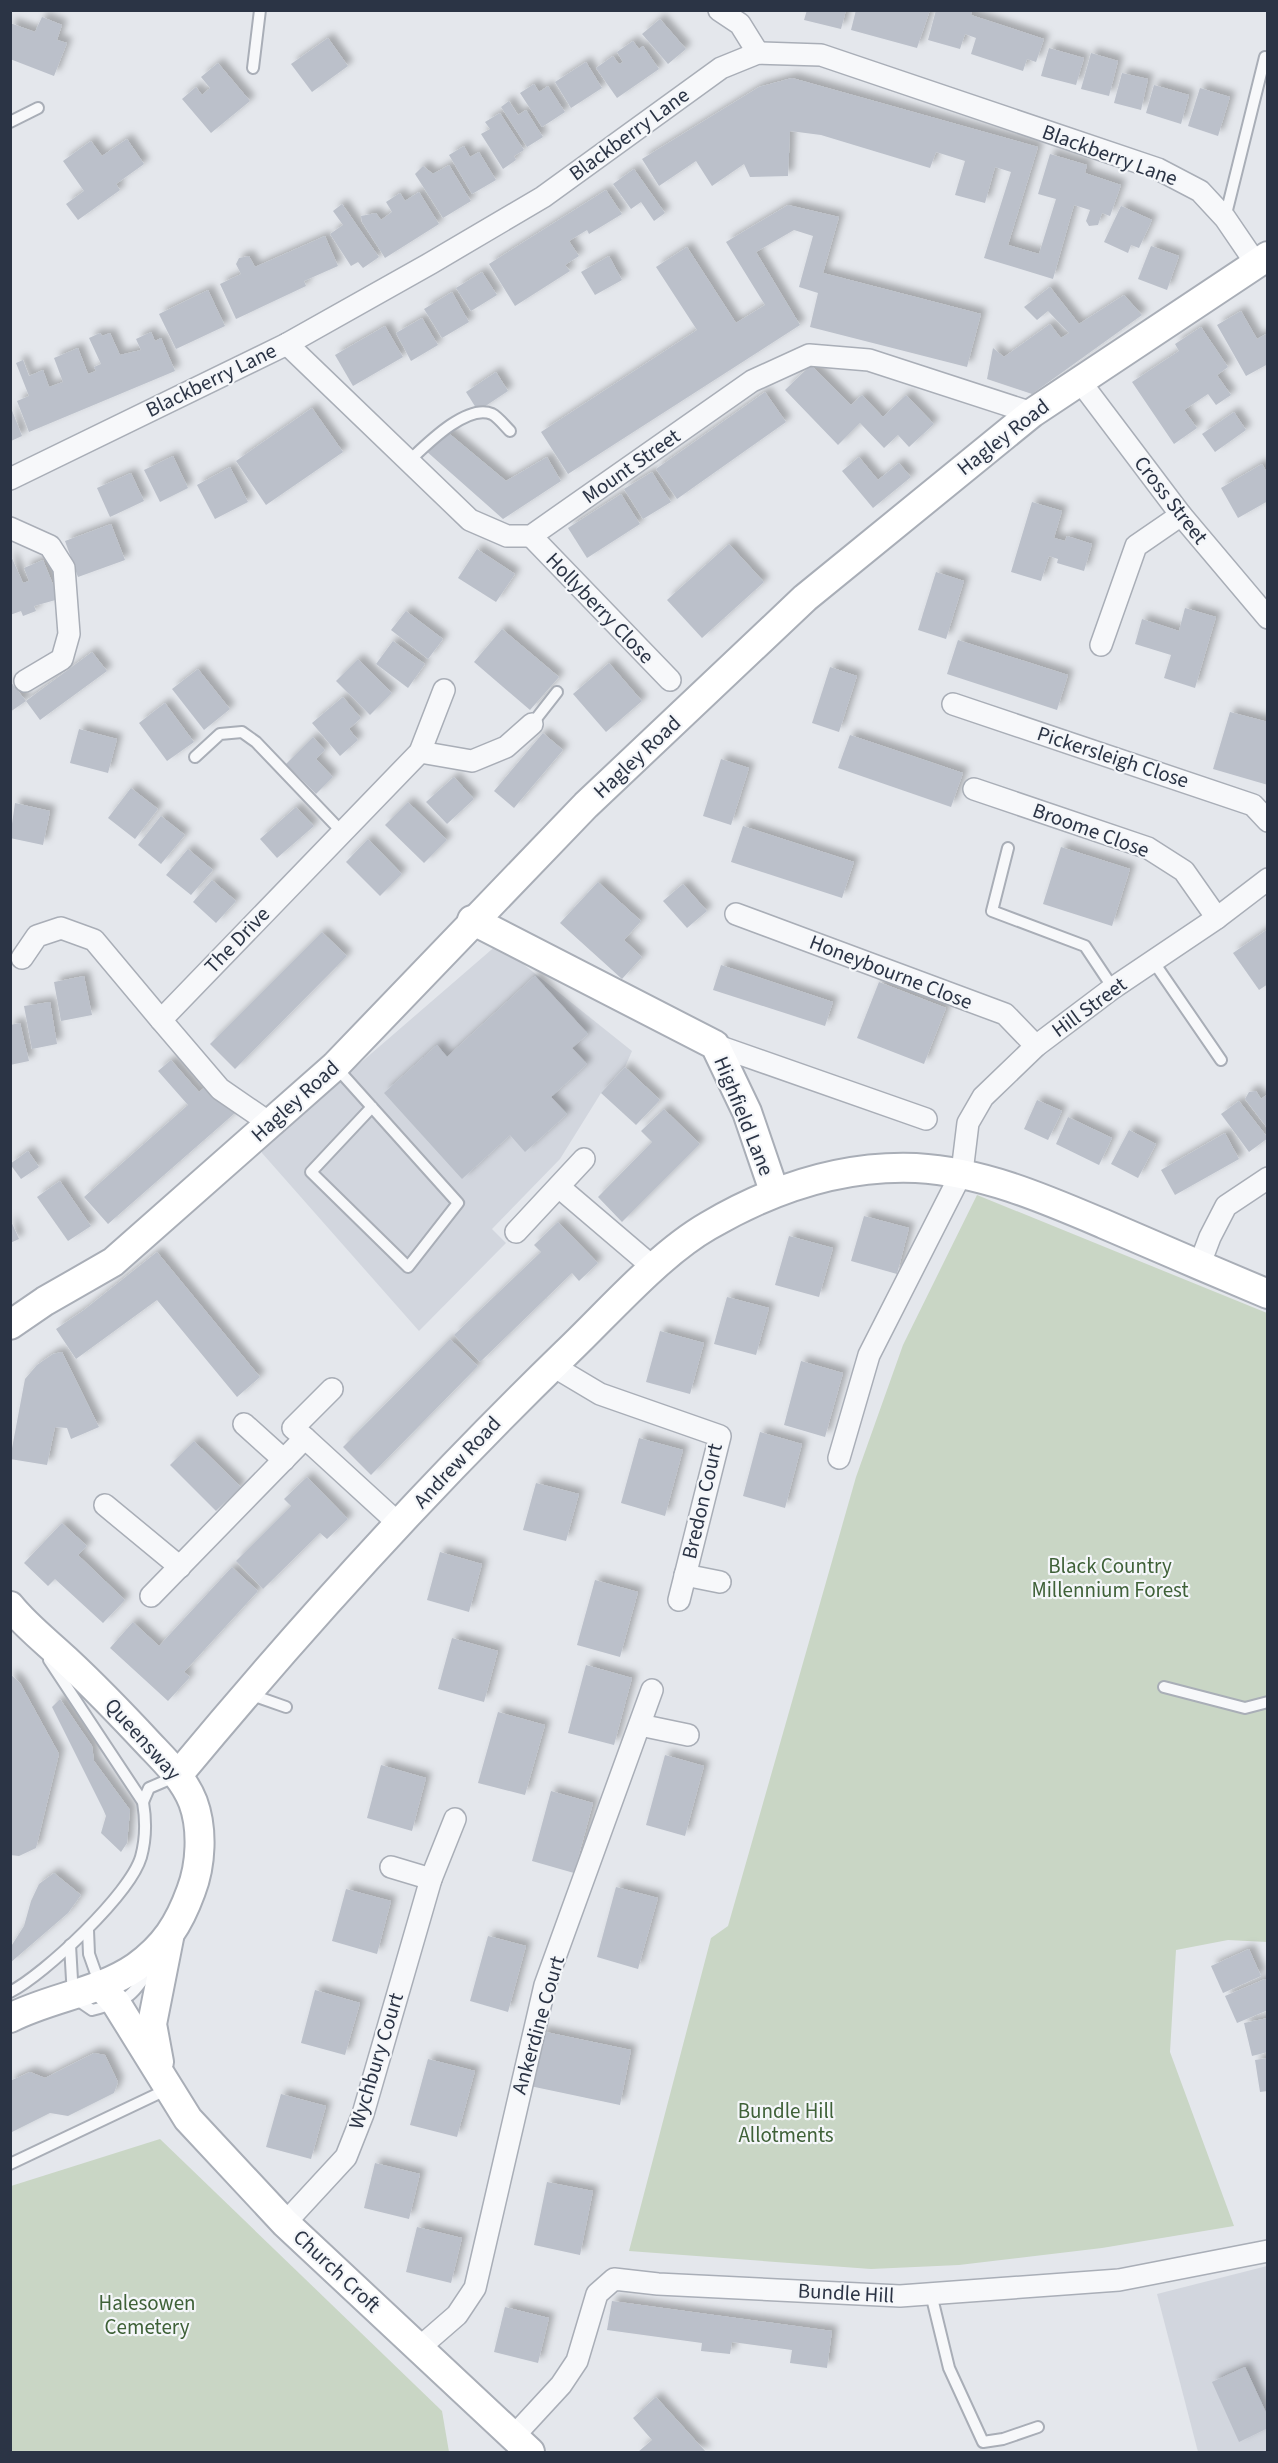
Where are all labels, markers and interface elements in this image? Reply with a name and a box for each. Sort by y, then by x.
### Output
street label: Blackberry Lane [563,80,695,188]
street label: Blackberry Lane [1038,117,1182,193]
street label: Blackberry Lane [141,335,281,425]
street label: Hagley Road [950,391,1056,483]
street label: Mount Street [576,421,686,511]
street label: Cross Street [1127,449,1215,551]
street label: Hollyberry Close [539,546,661,670]
street label: Hagley Road [587,709,687,805]
street label: Pickersleigh Close [1033,718,1193,796]
street label: Broome Close [1028,795,1154,865]
street label: The Drive [197,900,277,980]
street label: Honeybourne Close [805,927,977,1017]
street label: Hill Street [1045,969,1133,1045]
street label: Highfield Lane [706,1052,782,1180]
street label: Hagley Road [244,1053,346,1149]
street label: Andrew Road [406,1409,508,1515]
street label: Bredon Court [674,1440,730,1562]
park label: Black Country Millennium Forest [1031,1551,1189,1605]
street label: Queensway [98,1691,188,1787]
street label: Ankerdine Court [504,1952,572,2098]
street label: Wychbury Court [341,1989,411,2133]
park label: Bundle Hill Allotments [738,2096,834,2150]
street label: Church Croft [287,2223,388,2320]
street label: Bundle Hill [797,2275,895,2311]
park label: Halesowen Cemetery [98,2288,196,2342]

